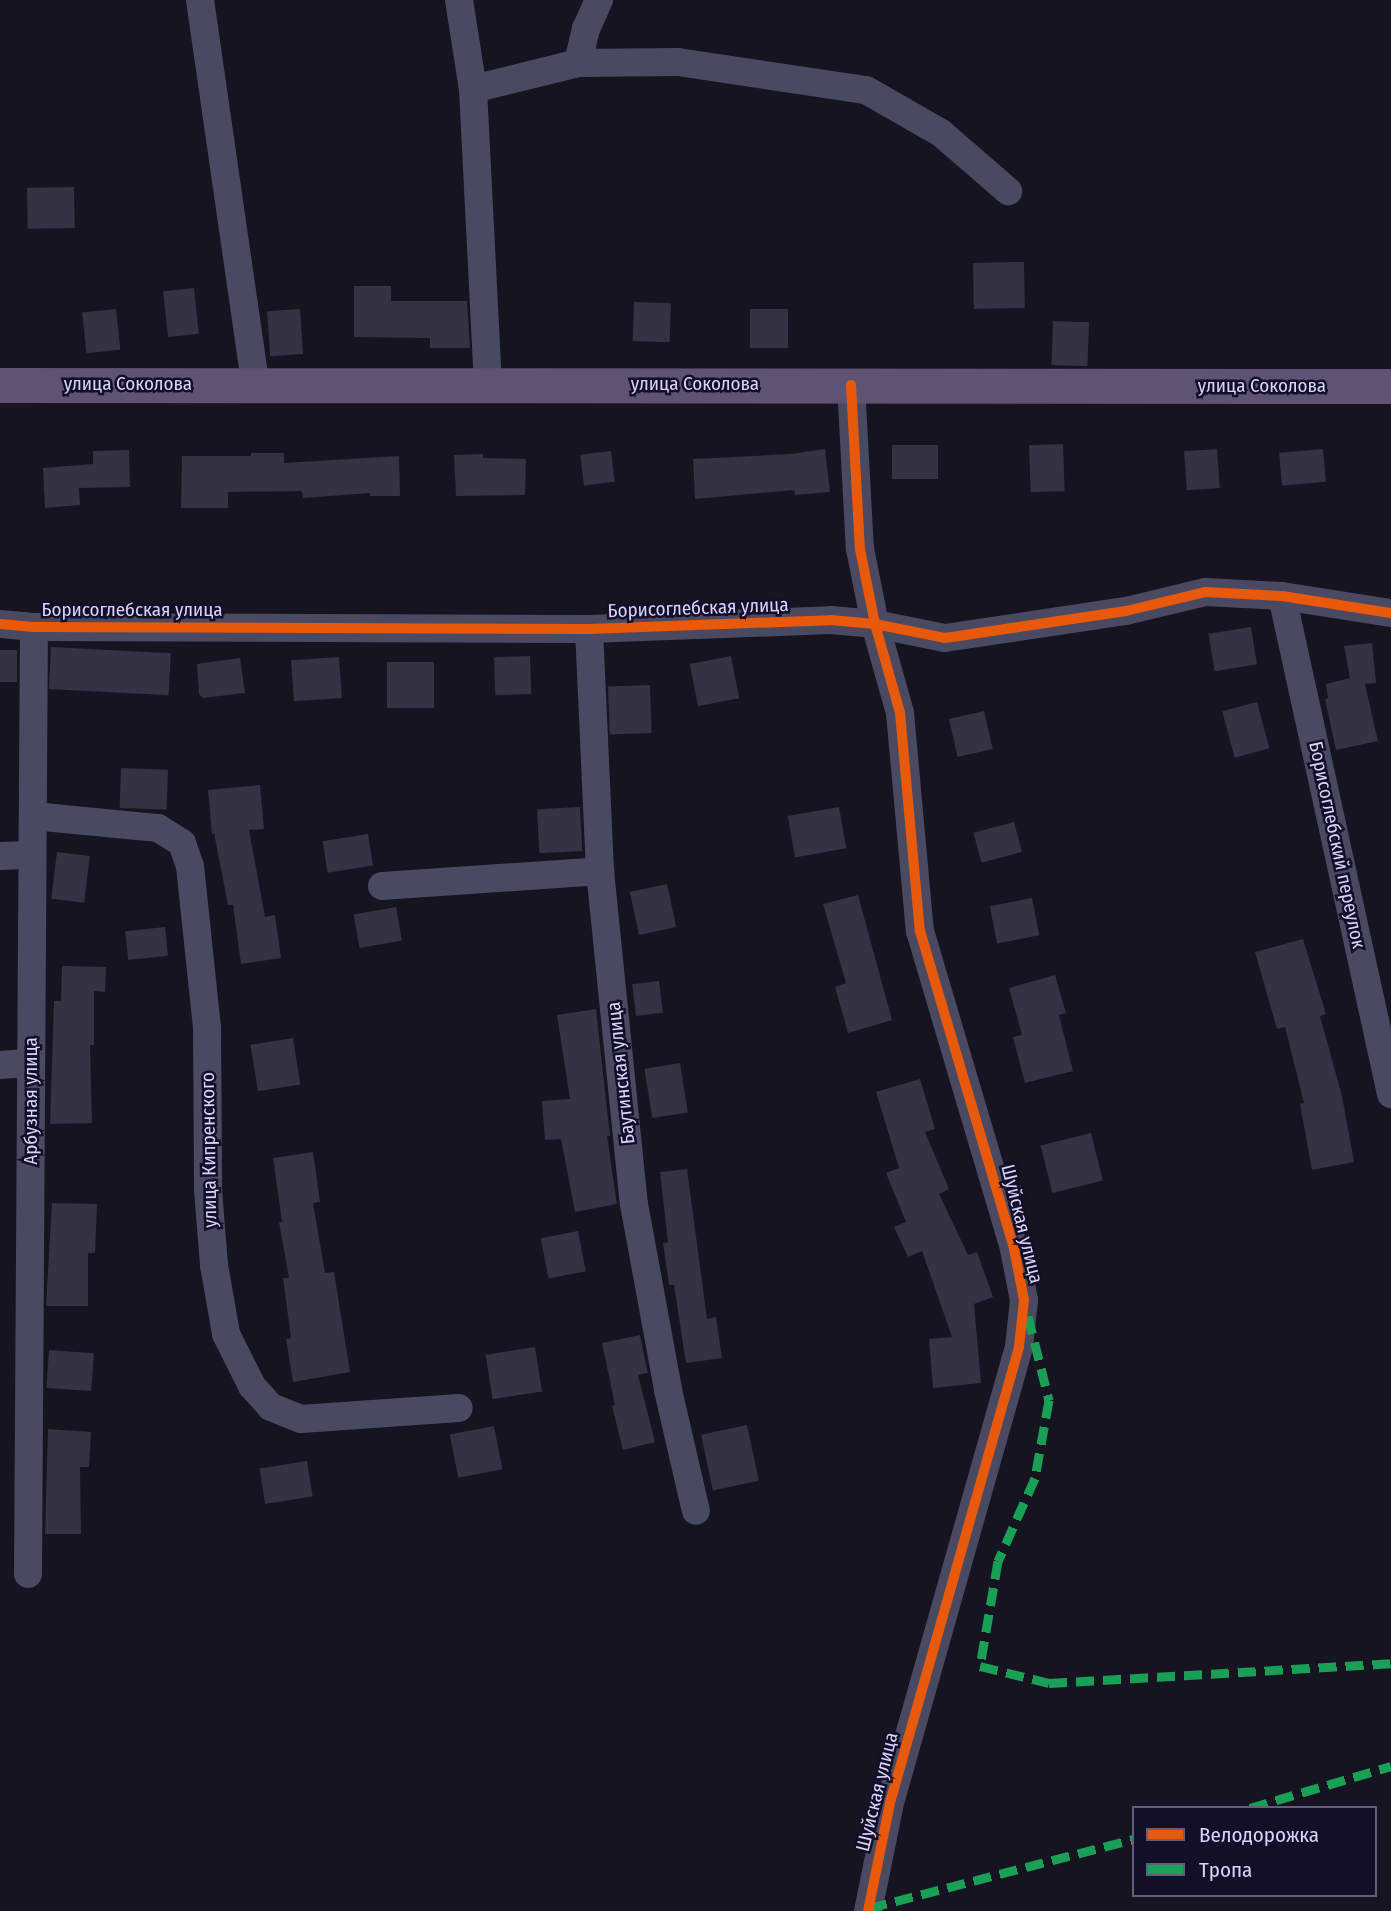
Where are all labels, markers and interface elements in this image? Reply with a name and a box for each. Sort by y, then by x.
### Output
street label: улица Соколова [64,373,192,395]
street label: улица Соколова [631,373,759,395]
street label: улица Соколова [1198,375,1326,397]
street label: Борисоглебская улица [607,593,789,623]
street label: Борисоглебская улица [41,599,223,621]
street label: Борисоглебский переулок [1304,739,1370,951]
street label: Баутинская улица [602,1001,640,1145]
street label: Арбузная улица [20,1037,42,1165]
street label: улица Кипренского [196,1072,222,1228]
street label: Шуйская улица [996,1162,1048,1286]
street label: Шуйская улица [851,1730,903,1854]
legend [1132,1806,1377,1897]
text: Велодорожка [1199,1822,1319,1848]
text: Тропа [1199,1857,1252,1883]

